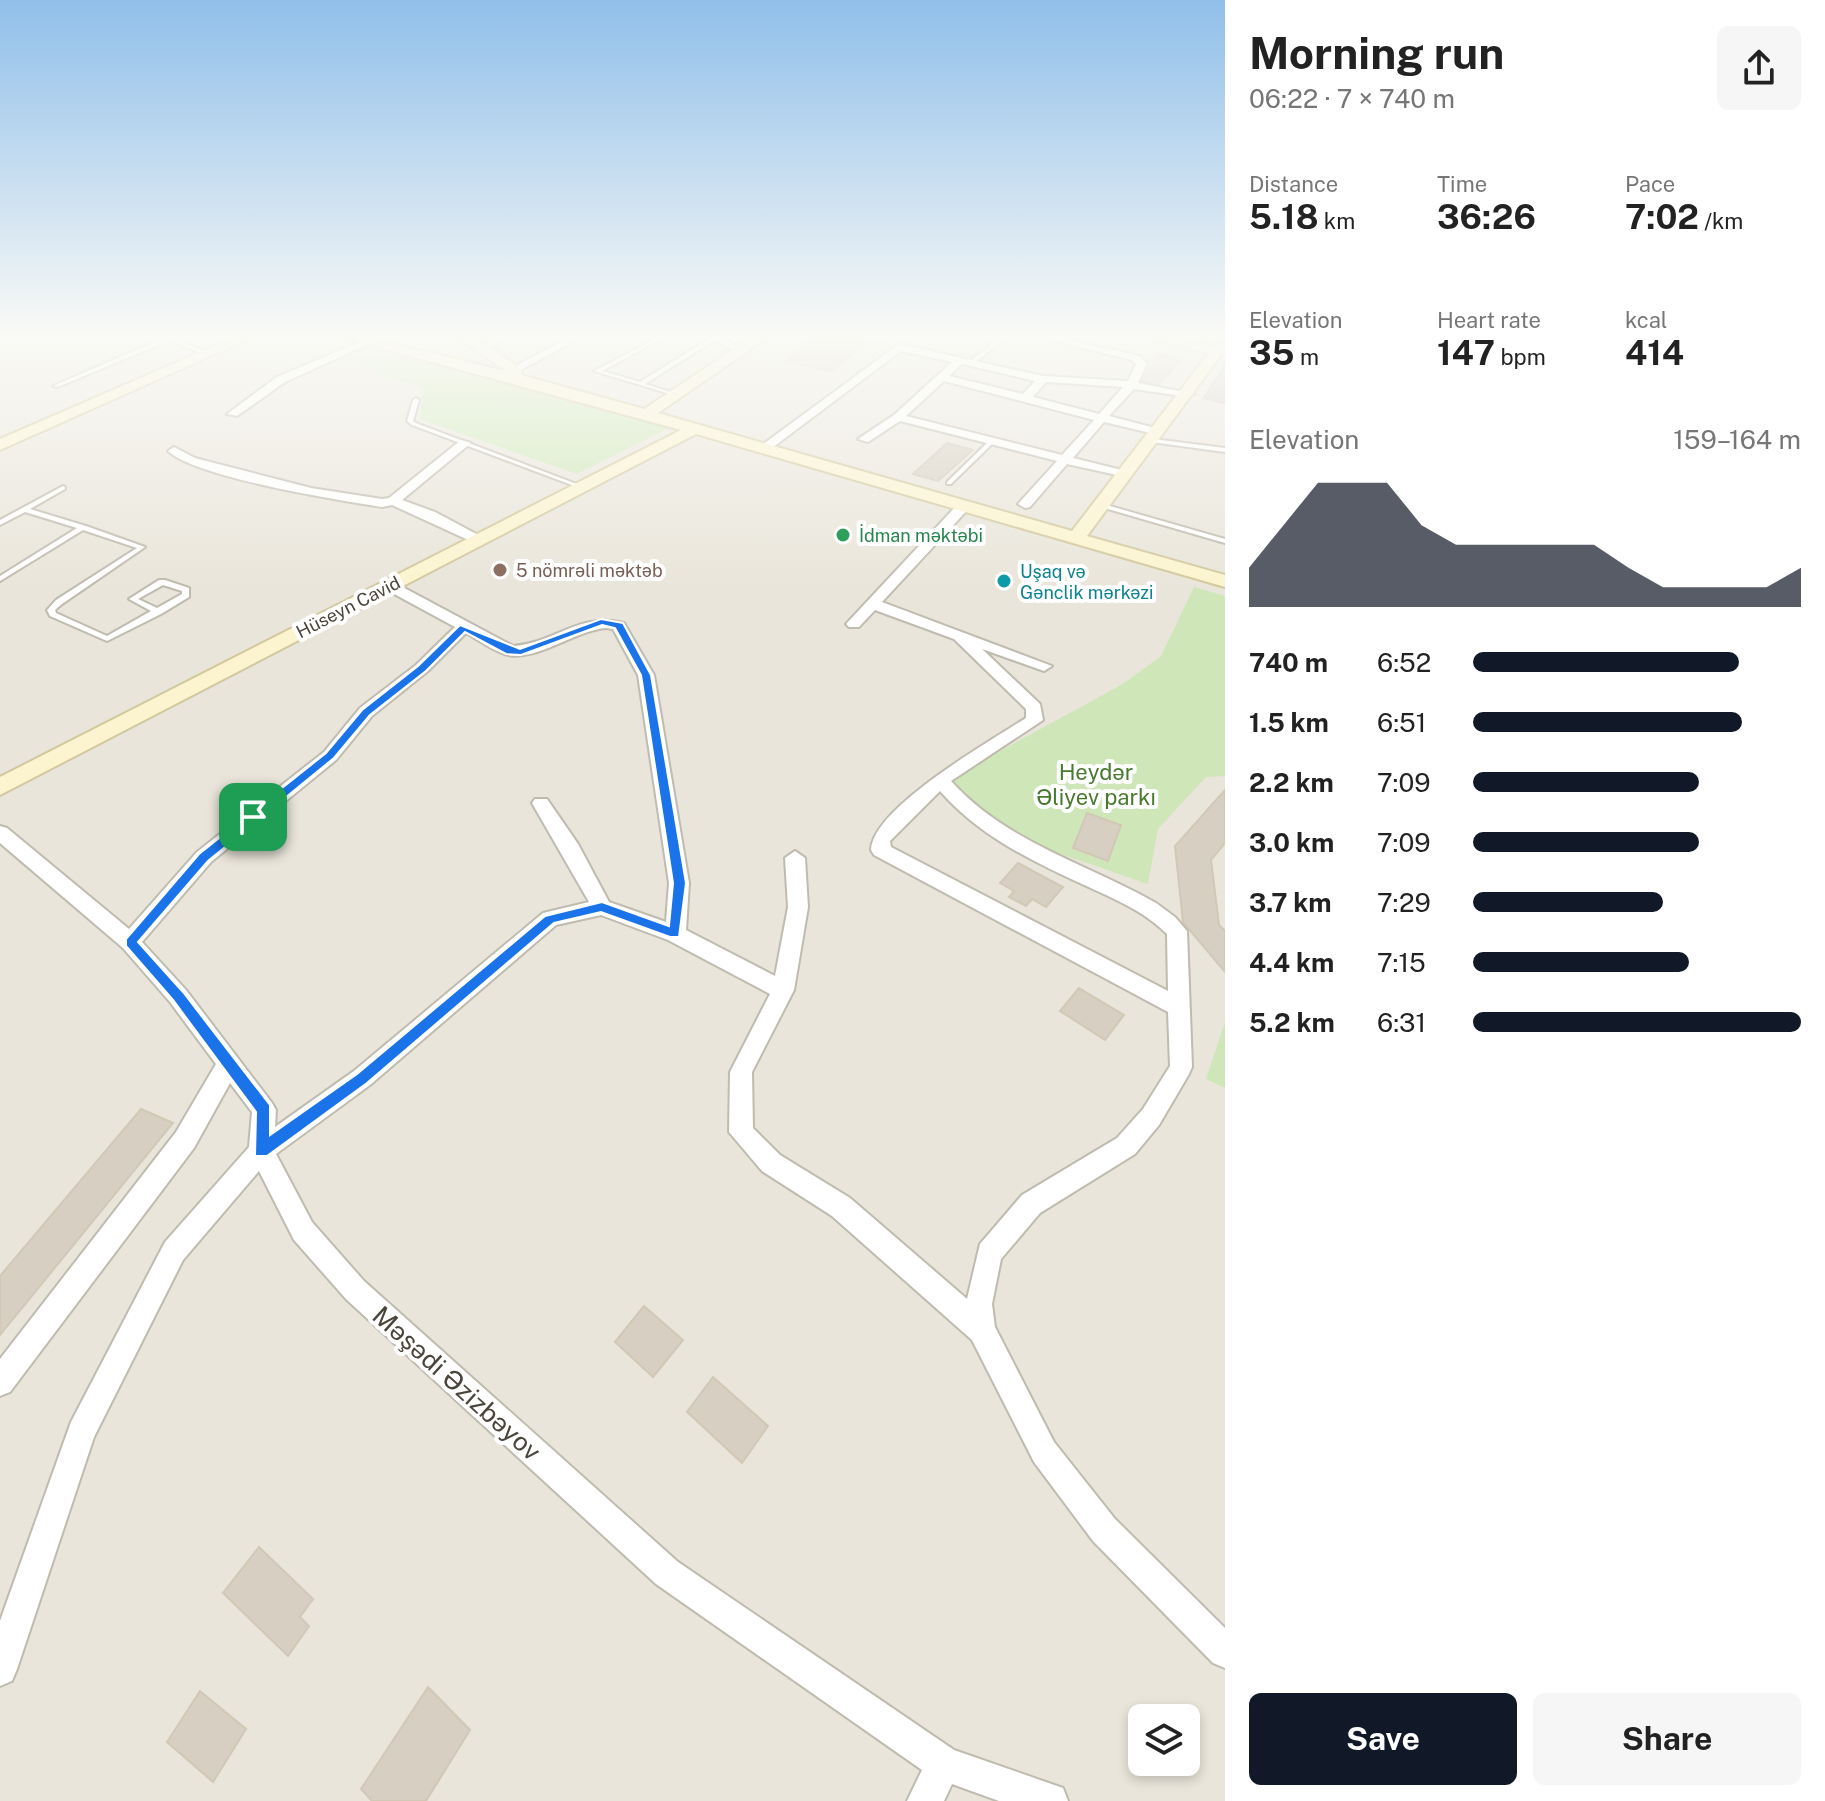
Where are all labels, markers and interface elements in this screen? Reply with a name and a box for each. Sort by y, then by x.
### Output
button: share [1717,26,1801,110]
text: Morning run [1249,27,1504,79]
text: 06:22 · 7 × 740 m [1249,83,1455,114]
text: Distance [1249,171,1338,197]
text: Time [1437,171,1487,197]
text: Pace [1625,171,1675,197]
text: 5.18 [1249,197,1318,237]
text: 36:26 [1437,197,1536,237]
text: 7:02 [1625,197,1699,237]
text: km [1318,208,1355,234]
text: /km [1699,208,1743,234]
text: Elevation [1249,307,1342,333]
text: Heart rate [1437,307,1541,333]
text: kcal [1625,307,1667,333]
text: 35 [1249,333,1295,373]
text: 147 [1437,333,1495,373]
text: 414 [1625,333,1684,373]
text: m [1295,344,1319,370]
text: bpm [1495,344,1546,370]
text: Elevation [1249,424,1359,455]
text: 159–164 m [1673,424,1801,455]
place label: İdman məktəbi [859,524,983,546]
marker: İdman məktəbi [834,526,852,544]
place label: 5 nömrəli məktəb [516,560,663,581]
marker: 5 nömrəli məktəb [491,561,509,579]
place label: Uşaq və Gənclik mərkəzi [1020,561,1153,603]
street label: Hüseyn Cavid [292,572,404,642]
marker: Uşaq və Gənclik mərkəzi [995,572,1013,590]
text: 740 m [1249,647,1328,678]
text: 6:52 [1377,647,1431,678]
text: 1.5 km [1249,707,1329,738]
text: 6:51 [1377,707,1426,738]
park label: Heydər Əliyev parkı [1036,759,1156,810]
text: 2.2 km [1249,767,1334,798]
text: 7:09 [1377,767,1430,798]
pin [219,783,287,851]
icon: arrive [231,795,275,839]
text: 3.0 km [1249,827,1334,858]
text: 7:09 [1377,827,1430,858]
text: 3.7 km [1249,887,1332,918]
text: 7:29 [1377,887,1431,918]
text: 4.4 km [1249,947,1334,978]
text: 7:15 [1377,947,1426,978]
text: 5.2 km [1249,1007,1335,1038]
text: 6:31 [1377,1007,1426,1038]
street label: Məşədi Əzizbəyov [367,1299,547,1467]
button: Save [1249,1693,1517,1785]
button: Share [1533,1693,1801,1785]
map controls [1128,1704,1200,1776]
button: layers [1128,1704,1200,1776]

